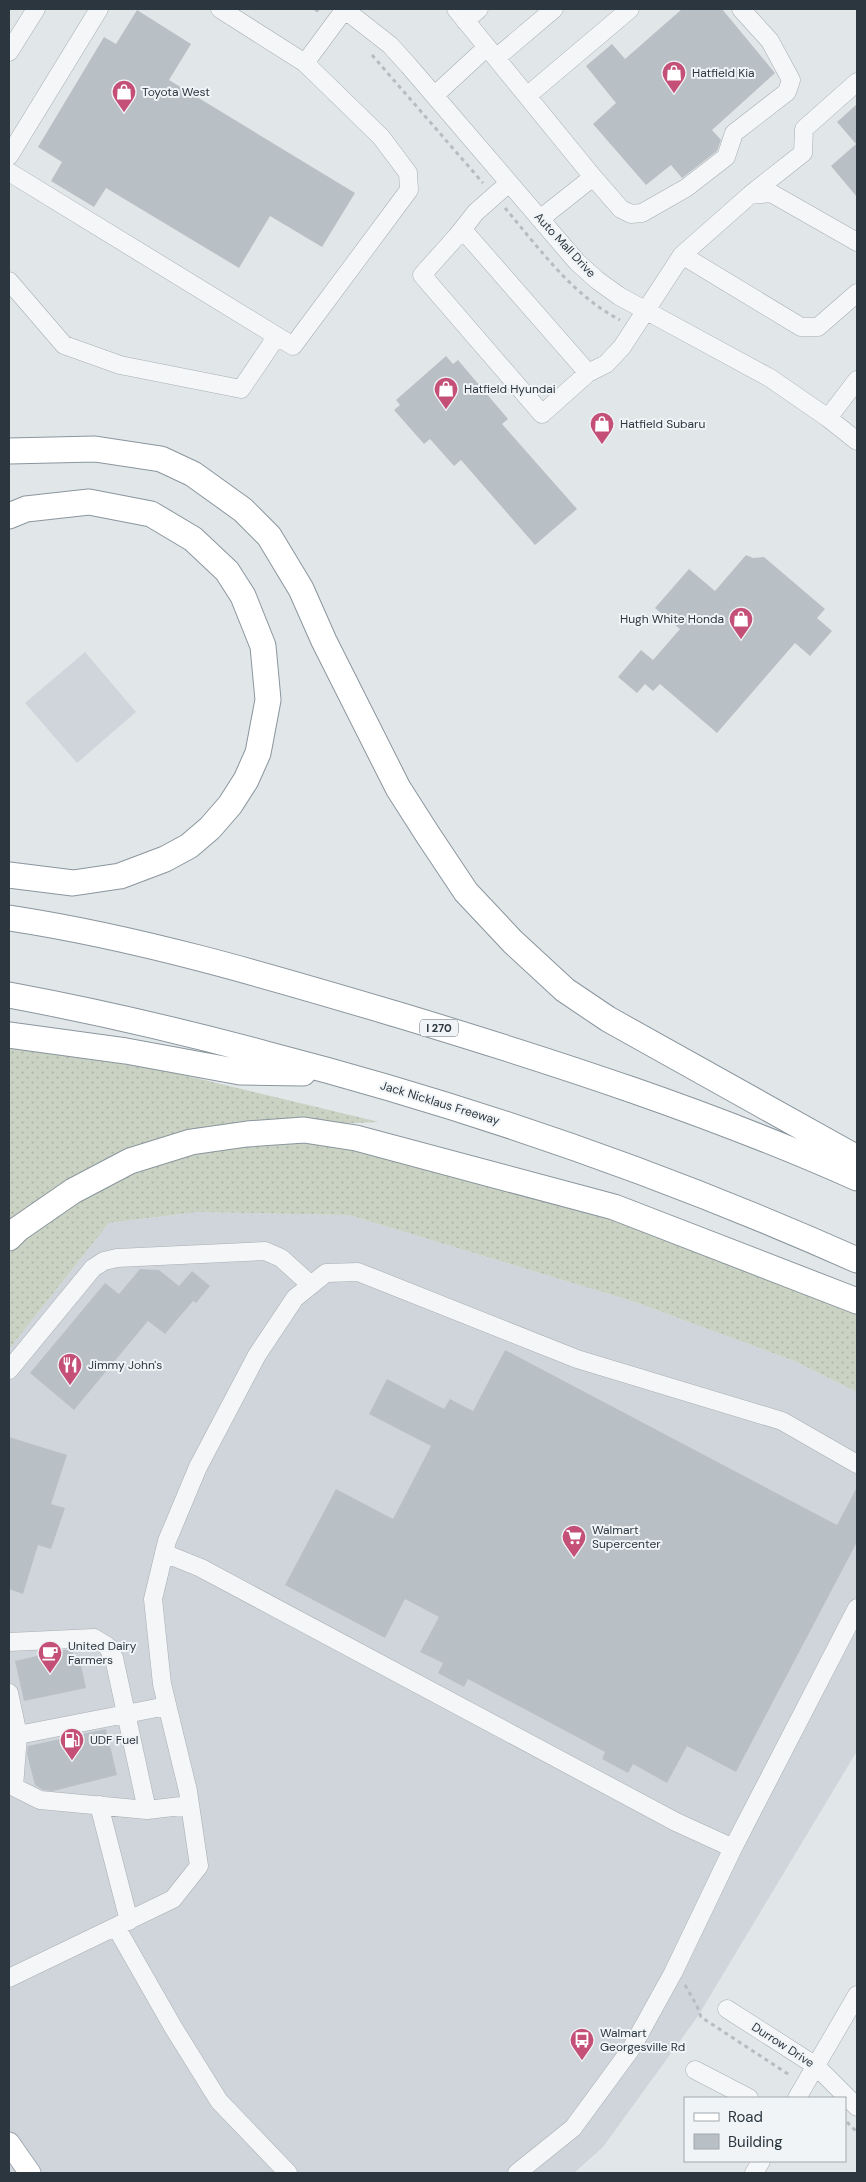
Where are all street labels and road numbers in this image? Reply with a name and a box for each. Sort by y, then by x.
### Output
street label: Auto Mall Drive [531,209,599,281]
road number: I 270 [420,1020,458,1036]
street label: Jack Nicklaus Freeway [378,1077,502,1129]
street label: Durrow Drive [749,2019,817,2071]

